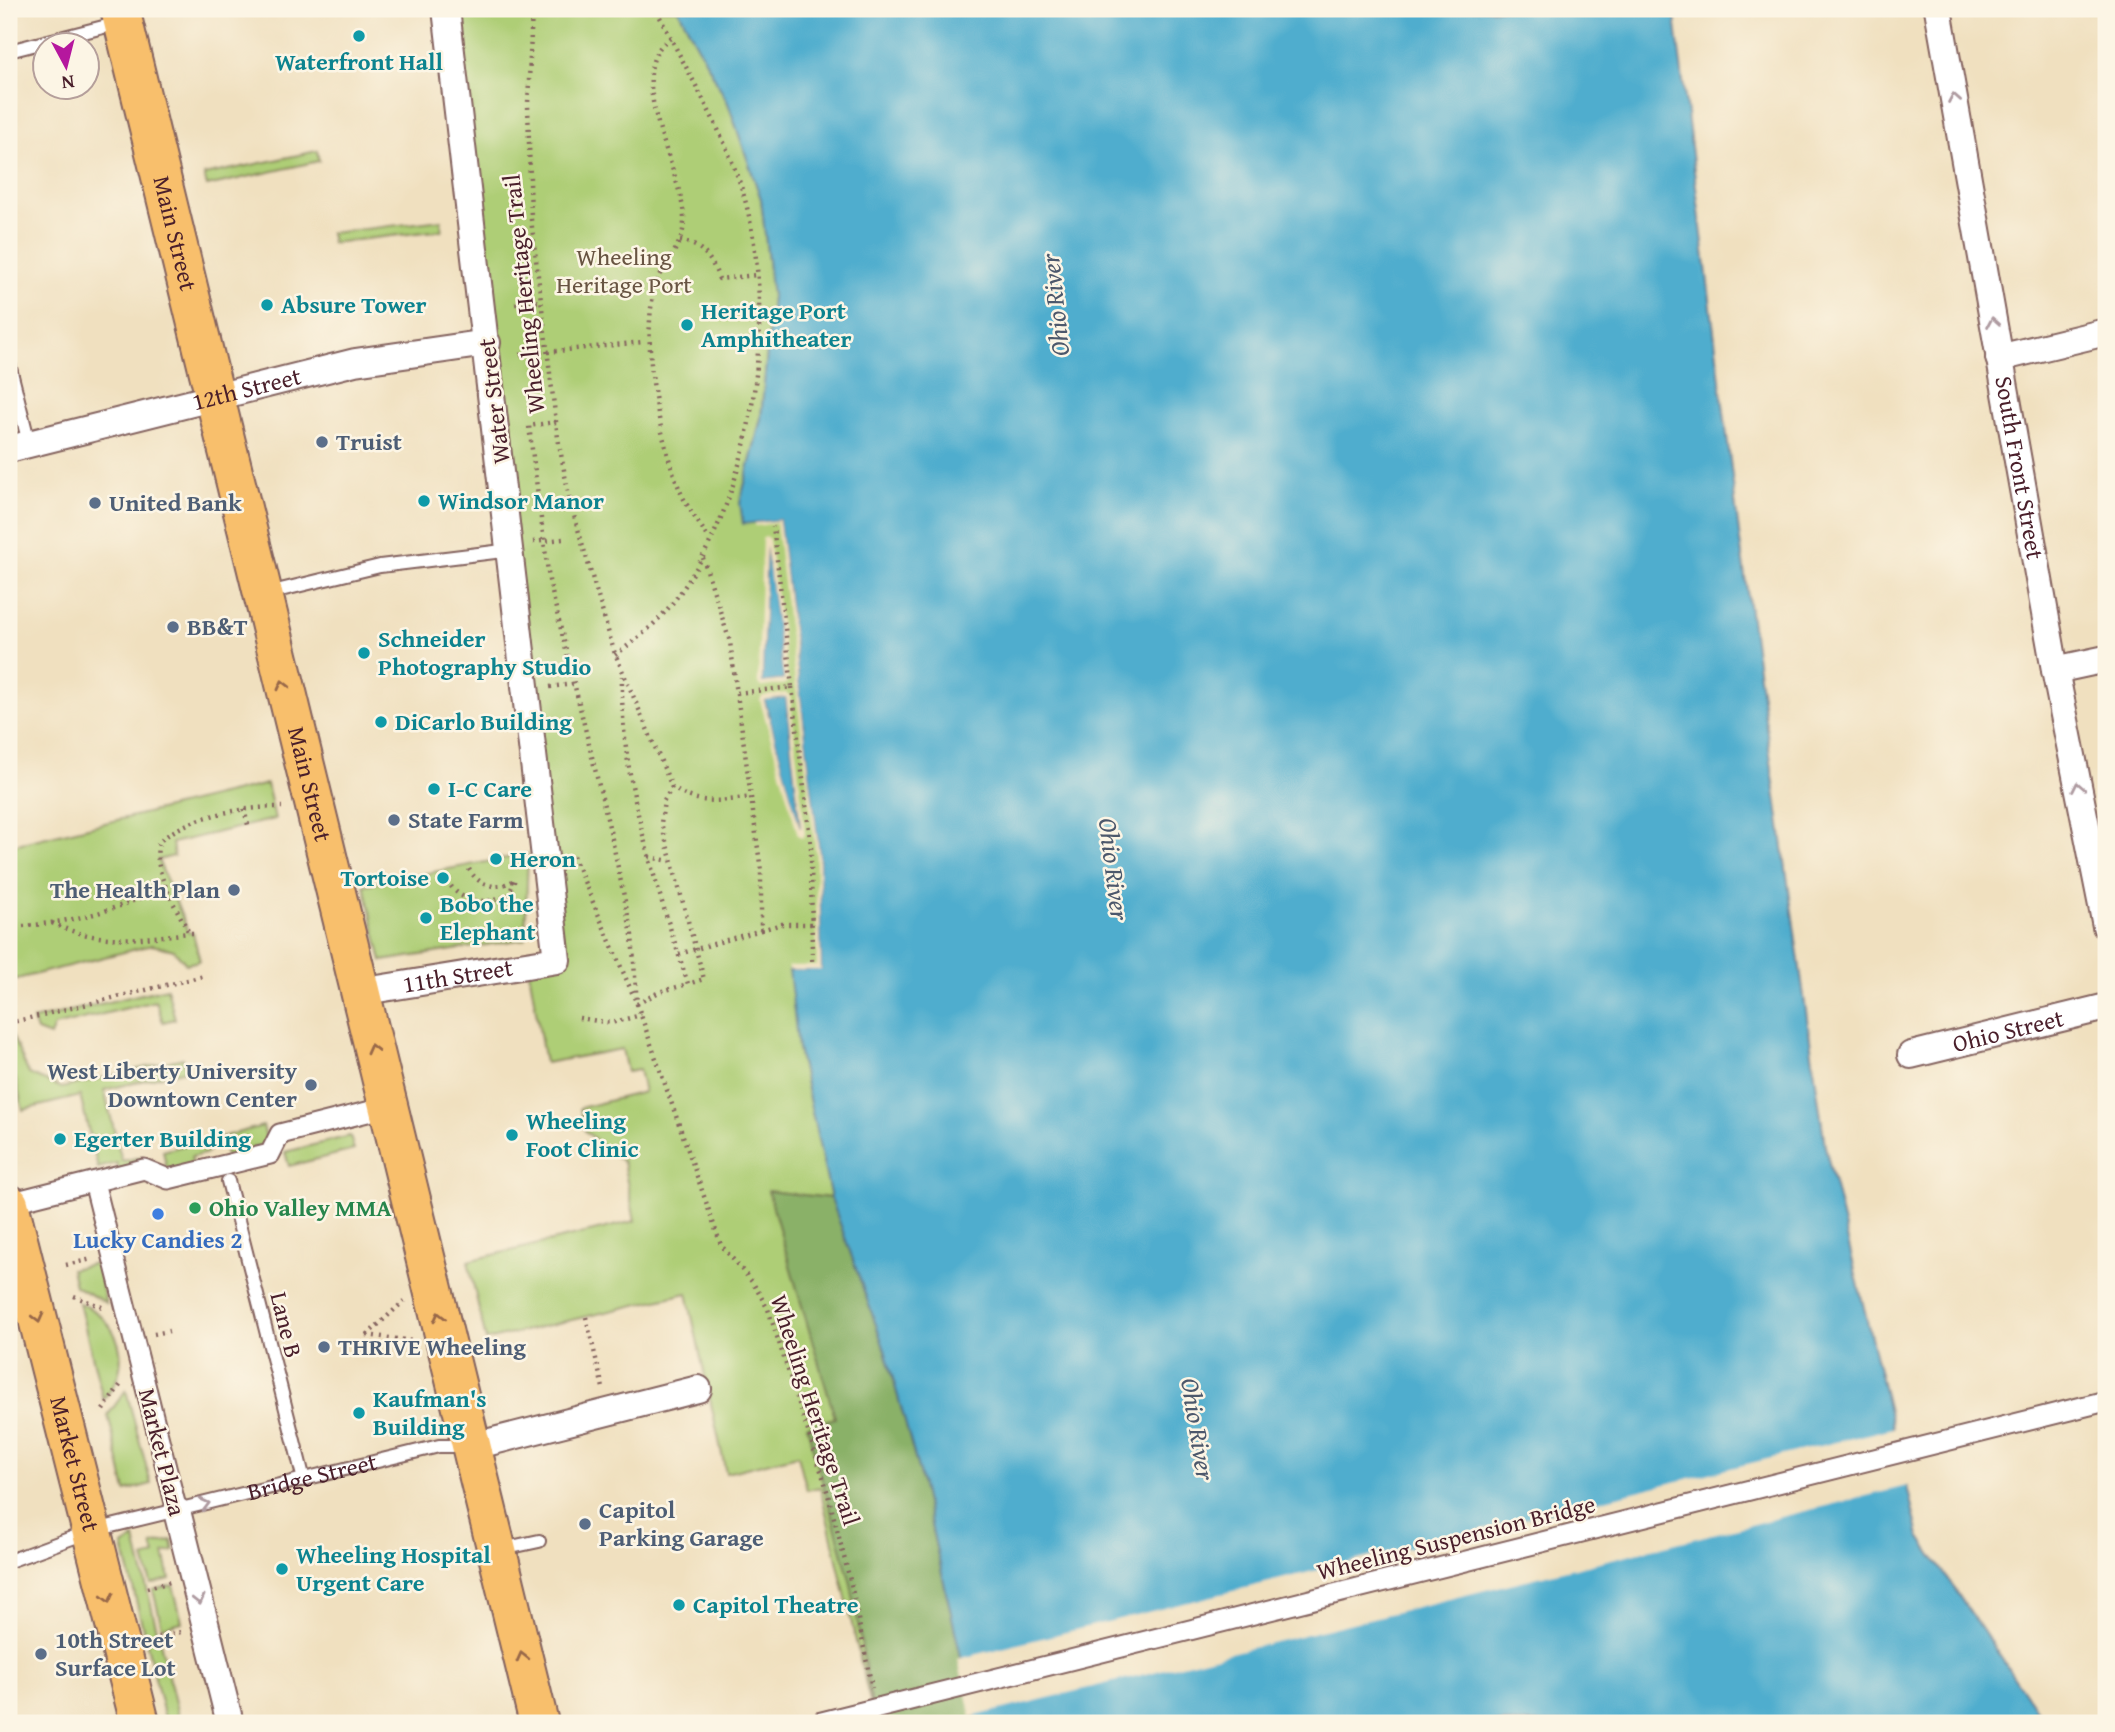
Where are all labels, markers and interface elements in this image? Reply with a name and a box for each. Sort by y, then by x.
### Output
marker: Waterfront Hall [351,28,367,44]
north arrow [32,32,102,102]
place label: Waterfront Hall [275,44,443,79]
text: N [60,68,76,98]
one-way arrow [1947,92,1962,104]
street label: Main Street [144,172,206,295]
street label: Wheeling Heritage Trail [493,172,553,416]
park label: Wheeling Heritage Port [556,239,692,302]
water label: Ohio River [1030,251,1079,358]
place label: Absure Tower [281,287,427,322]
place label: Heritage Port Amphitheater [701,293,851,356]
marker: Absure Tower [259,297,275,313]
one-way arrow [1986,316,2001,328]
marker: Heritage Port Amphitheater [679,317,695,333]
street label: Water Street [468,336,519,466]
street label: 12th Street [188,358,305,419]
street label: South Front Street [1986,373,2053,563]
place label: Truist [336,424,402,459]
marker: Truist [314,434,330,450]
place label: Windsor Manor [438,483,604,518]
place label: United Bank [109,485,242,520]
marker: Windsor Manor [416,493,432,509]
marker: United Bank [87,495,103,511]
place label: BB&T [187,609,248,644]
marker: BB&T [165,619,181,635]
place label: Schneider Photography Studio [378,621,592,684]
marker: Schneider Photography Studio [356,645,372,661]
one-way arrow [277,679,291,691]
place label: DiCarlo Building [395,704,572,739]
marker: DiCarlo Building [373,714,389,730]
street label: Main Street [279,723,341,846]
place label: I-C Care [448,771,532,806]
marker: I-C Care [426,781,442,797]
one-way arrow [2072,781,2087,793]
place label: State Farm [408,802,524,837]
marker: State Farm [386,812,402,828]
water label: Ohio River [1089,815,1140,924]
place label: Heron [510,841,576,876]
marker: Heron [488,851,504,867]
place label: Tortoise [341,860,429,895]
marker: Tortoise [435,870,451,886]
place label: The Health Plan [50,872,220,907]
marker: The Health Plan [226,882,242,898]
place label: Bobo the Elephant [440,886,535,949]
marker: Bobo the Elephant [418,910,434,926]
street label: 11th Street [400,949,516,1002]
street label: Ohio Street [1949,1000,2068,1061]
one-way arrow [366,1043,381,1055]
place label: West Liberty University Downtown Center [47,1053,298,1116]
marker: West Liberty University Downtown Center [303,1077,319,1093]
place label: Wheeling Foot Clinic [526,1103,639,1166]
place label: Egerter Building [74,1121,251,1156]
marker: Wheeling Foot Clinic [504,1127,520,1143]
marker: Egerter Building [52,1131,68,1147]
place label: Ohio Valley MMA [209,1190,392,1225]
marker: Ohio Valley MMA [187,1200,203,1216]
marker: Lucky Candies 2 [150,1206,166,1222]
place label: Lucky Candies 2 [73,1222,243,1257]
street label: Lane B [261,1288,312,1361]
street label: Wheeling Heritage Trail [762,1290,869,1530]
one-way arrow [432,1311,447,1323]
one-way arrow [30,1312,44,1324]
place label: THRIVE Wheeling [338,1329,526,1364]
marker: THRIVE Wheeling [316,1339,332,1355]
water label: Ohio River [1171,1375,1226,1484]
place label: Kaufman's Building [373,1381,487,1444]
street label: Market Plaza [130,1384,195,1520]
street label: Market Street [41,1392,109,1536]
marker: Kaufman's Building [351,1405,367,1421]
street label: Bridge Street [244,1444,381,1509]
street label: Wheeling Suspension Bridge [1313,1486,1599,1589]
place label: Capitol Parking Garage [599,1492,764,1555]
one-way arrow [199,1497,211,1512]
marker: Capitol Parking Garage [577,1516,593,1532]
place label: Wheeling Hospital Urgent Care [296,1537,491,1600]
marker: Wheeling Hospital Urgent Care [274,1561,290,1577]
place label: Capitol Theatre [693,1587,859,1622]
one-way arrow [100,1592,114,1604]
one-way arrow [191,1594,205,1606]
marker: Capitol Theatre [671,1597,687,1613]
place label: 10th Street Surface Lot [55,1622,176,1685]
marker: 10th Street Surface Lot [33,1646,49,1662]
one-way arrow [516,1651,530,1663]

